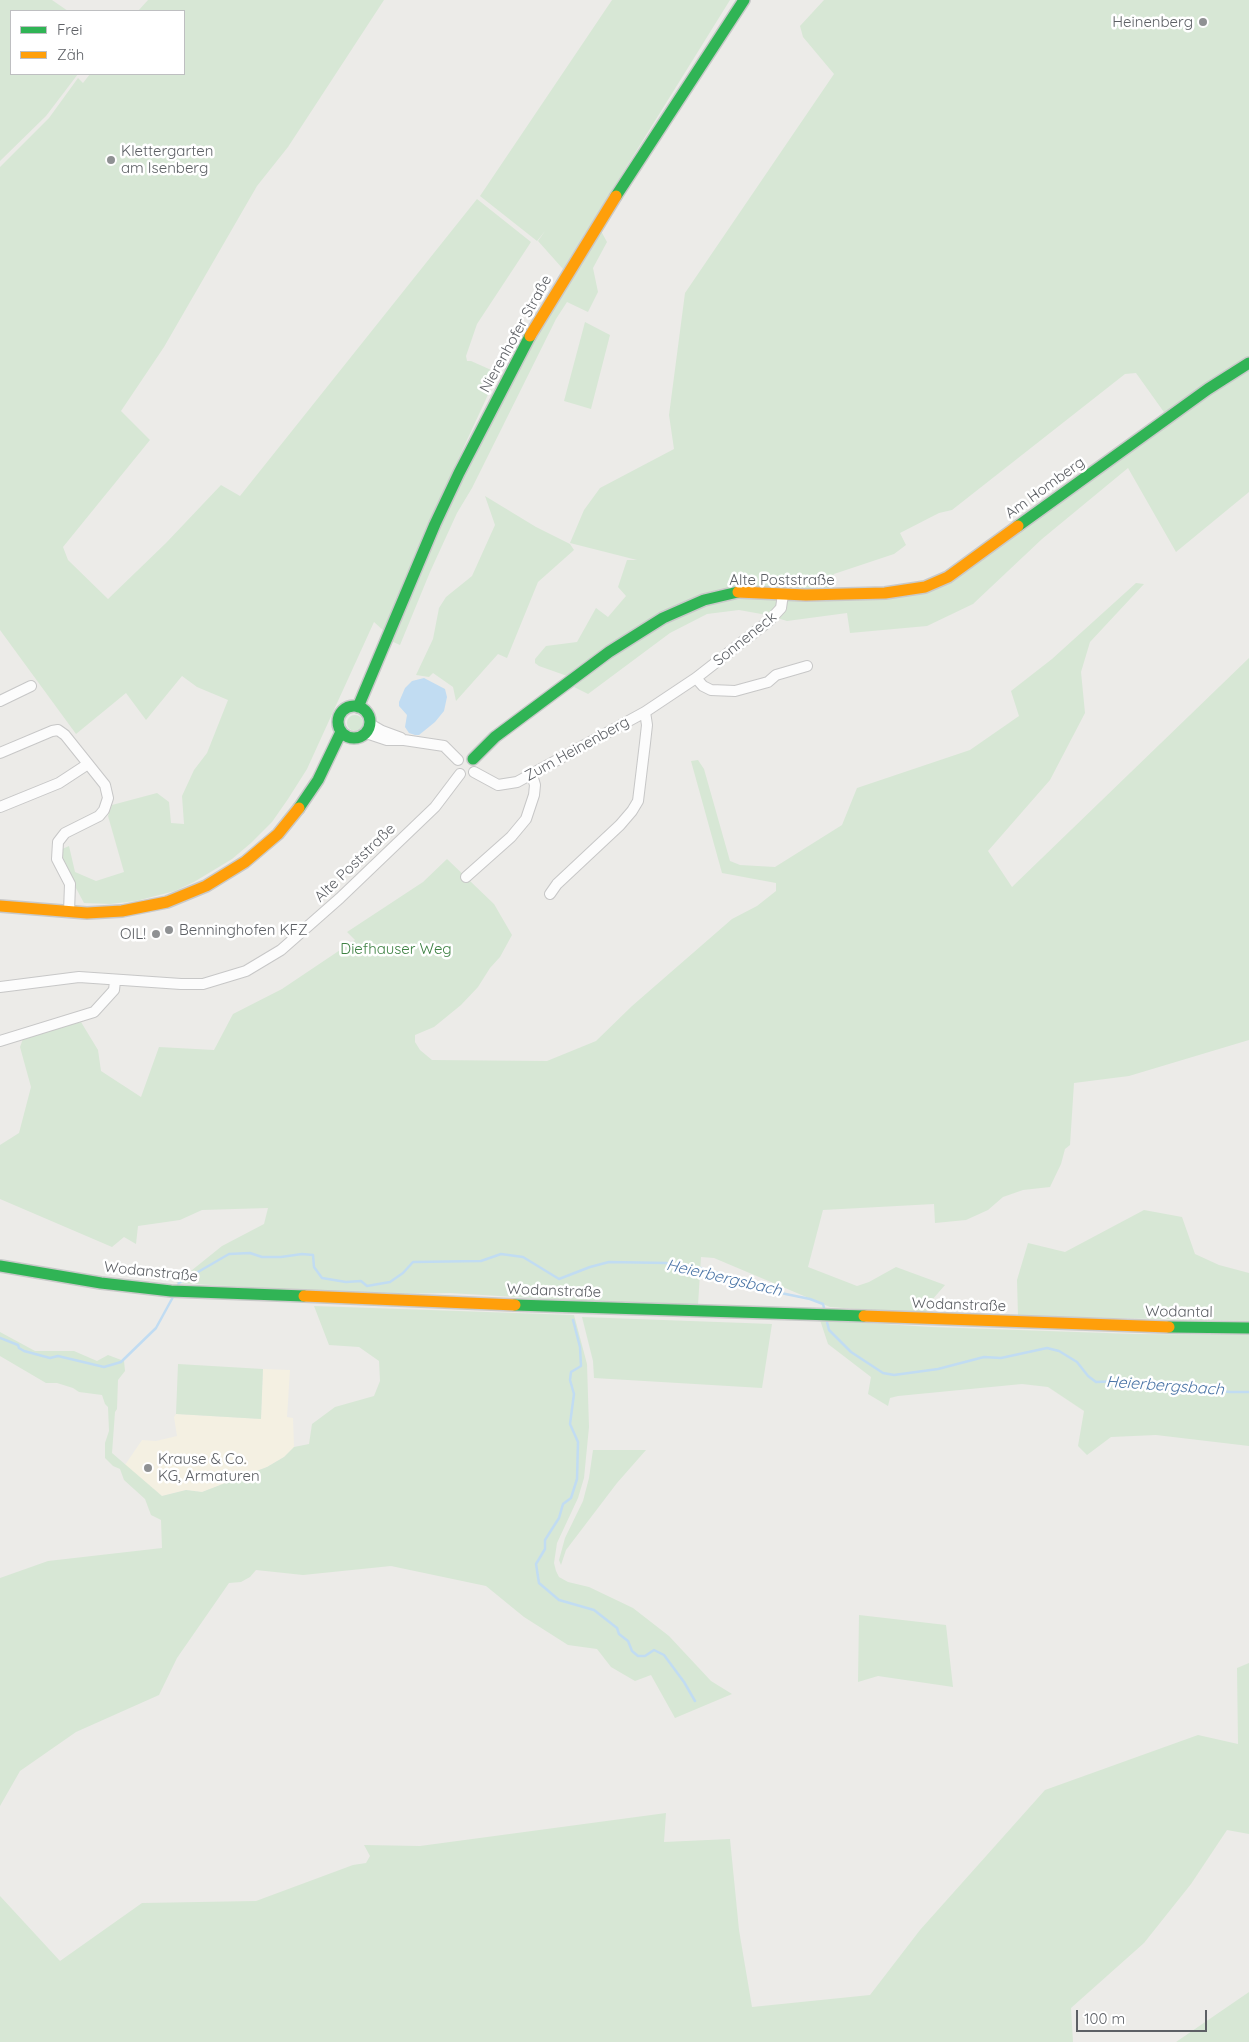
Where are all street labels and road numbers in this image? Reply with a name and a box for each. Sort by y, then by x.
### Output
street label: Nierenhofer Straße [476,272,556,396]
street label: Am Homberg [1002,453,1088,523]
street label: Alte Poststraße [729,571,835,589]
street label: Sonneneck [710,608,780,670]
street label: Zum Heinenberg [522,713,632,785]
street label: Alte Poststraße [311,820,399,906]
street label: Wodanstraße [103,1258,199,1286]
street label: Wodanstraße [506,1280,602,1302]
street label: Wodanstraße [911,1294,1007,1316]
street label: Wodantal [1145,1302,1213,1322]

